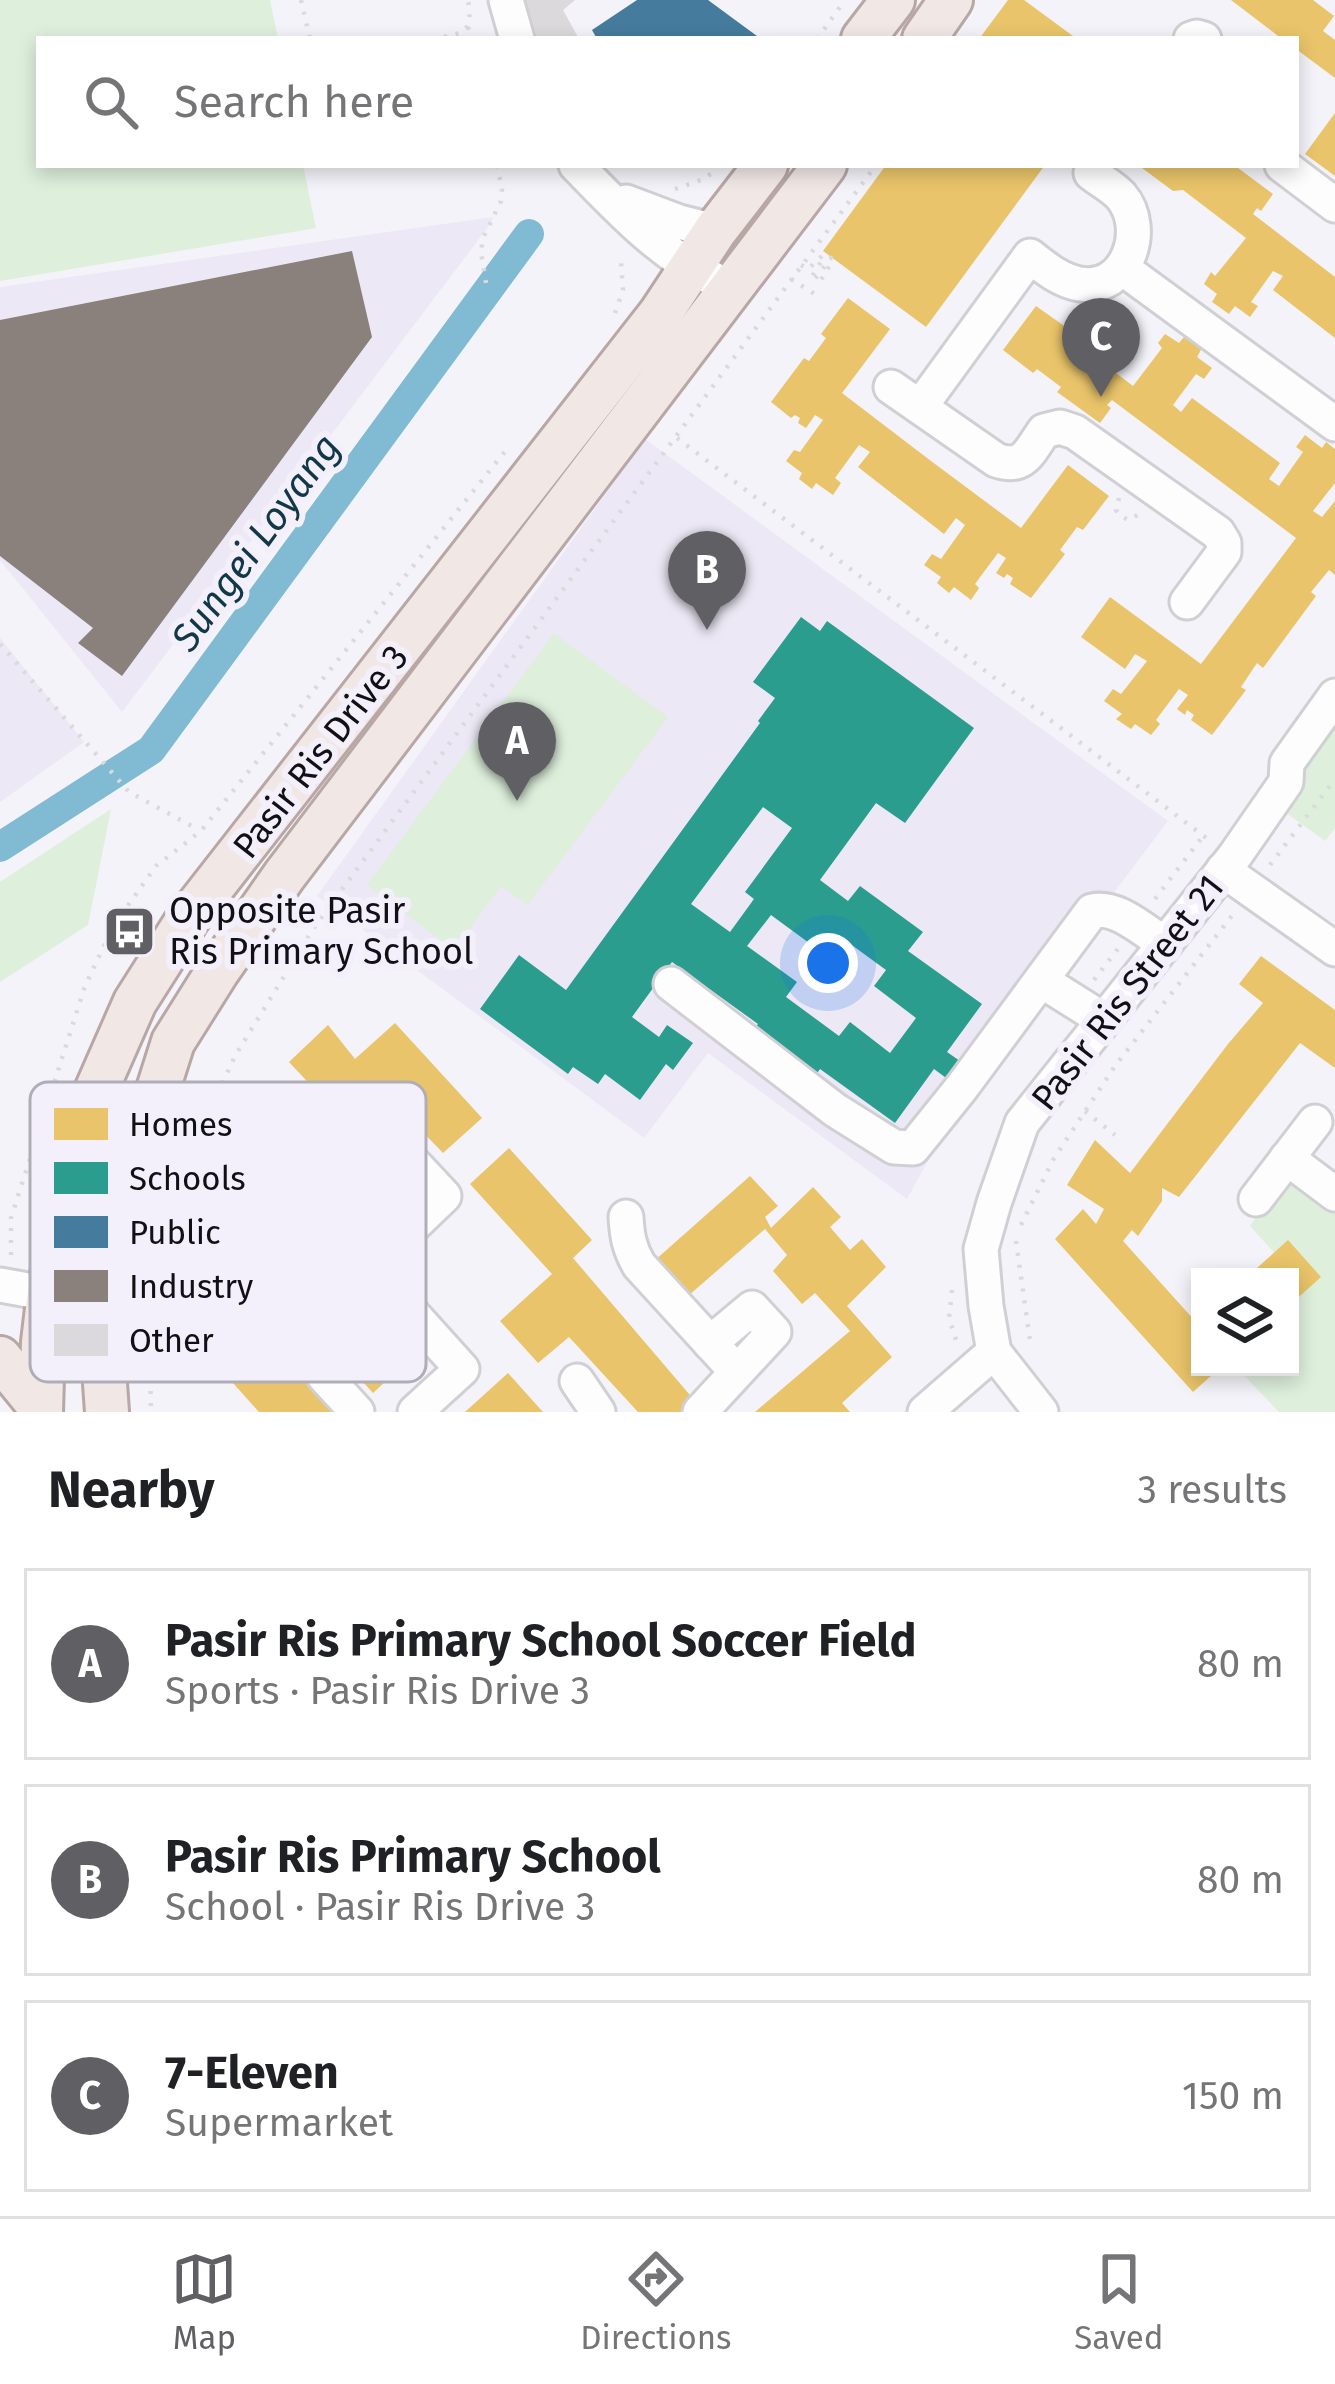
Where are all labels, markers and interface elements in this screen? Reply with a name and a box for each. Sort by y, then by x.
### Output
search box [36,36,1299,168]
icon: search [78,69,144,135]
text: Search here [174,75,414,129]
pin: C [1062,298,1140,397]
water label: Sungei Loyang [161,425,350,661]
pin: B [668,531,746,630]
street label: Pasir Ris Drive 3 [224,636,418,867]
pin: A [478,702,556,801]
street label: Pasir Ris Street 21 [1022,866,1233,1119]
place label: Opposite Pasir Ris Primary School [169,889,474,974]
bus stop icon: Opposite Pasir Ris Primary School [102,903,158,959]
your location [798,933,858,993]
legend [30,1082,426,1382]
text: Homes [129,1105,232,1145]
text: Schools [129,1159,246,1199]
text: Public [129,1213,221,1253]
text: Industry [129,1267,253,1307]
map controls [1191,1268,1299,1376]
button: layers [1191,1268,1299,1376]
text: Other [129,1321,214,1361]
text: Nearby [48,1459,214,1521]
text: 3 results [1137,1467,1287,1513]
text: Pasir Ris Primary School Soccer Field [165,1614,916,1668]
text: A [78,1641,102,1687]
text: 80 m [1197,1641,1284,1687]
text: Sports · Pasir Ris Drive 3 [165,1668,590,1714]
text: Pasir Ris Primary School [165,1830,661,1884]
text: B [78,1857,102,1903]
text: 80 m [1197,1857,1284,1903]
text: School · Pasir Ris Drive 3 [165,1884,595,1930]
text: 7-Eleven [165,2046,339,2100]
text: C [79,2073,101,2119]
text: 150 m [1182,2073,1284,2119]
text: Supermarket [165,2100,393,2146]
tab: Map [171,2246,237,2358]
tab: Directions [580,2246,732,2358]
tab: Saved [1074,2246,1164,2358]

